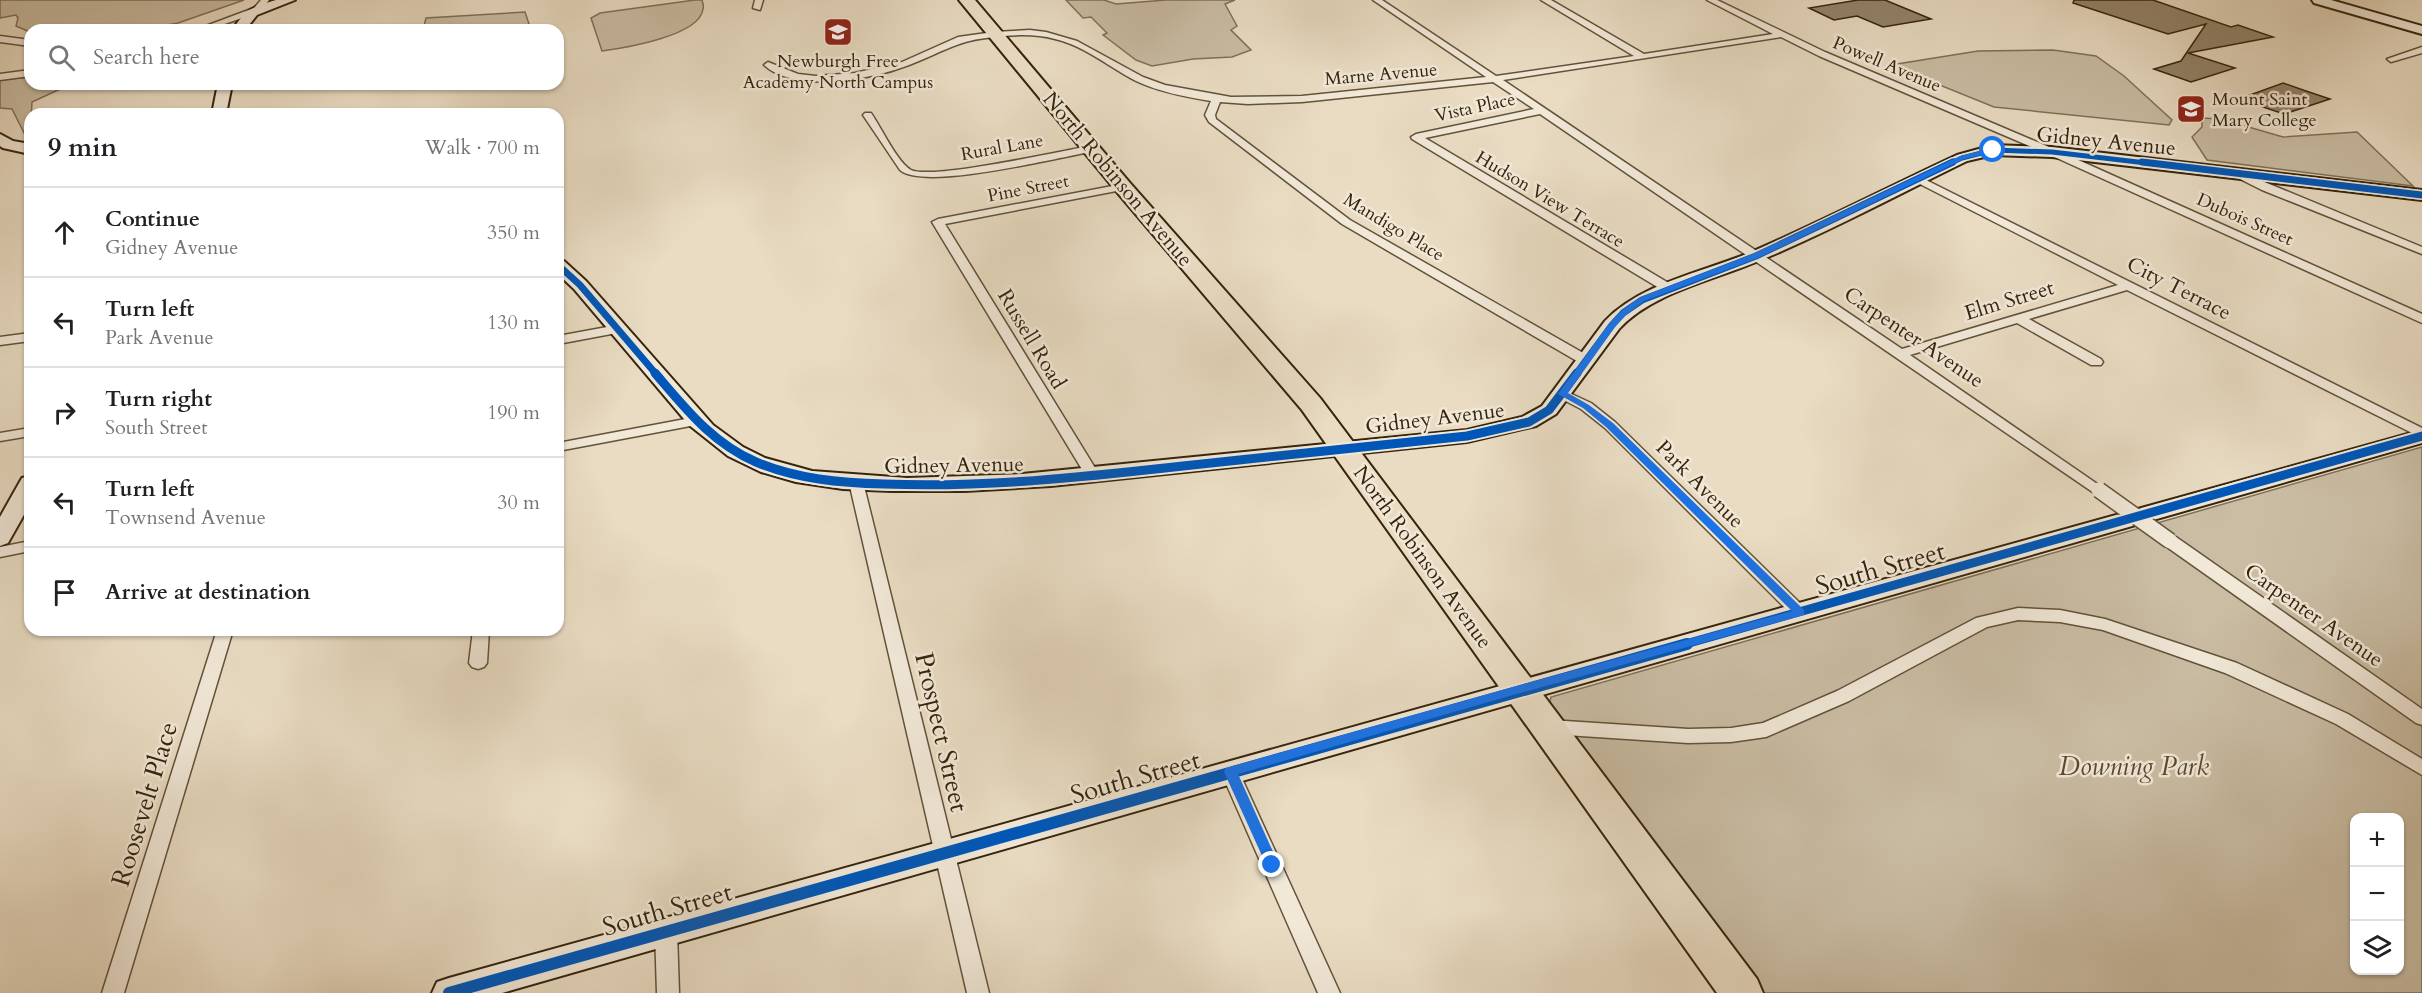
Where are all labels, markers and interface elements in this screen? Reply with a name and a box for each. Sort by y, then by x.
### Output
school or university icon: Newburgh Free Academy North Campus [822,16,854,48]
search box [24,24,564,90]
street label: Powell Avenue [1829,30,1945,99]
icon: search [45,41,78,74]
text: Search here [93,42,200,72]
place label: Newburgh Free Academy North Campus [743,49,933,95]
street label: Marne Avenue [1324,57,1438,92]
street label: North Robinson Avenue [1036,86,1199,273]
street label: Vista Place [1432,87,1518,128]
place label: Mount Saint Mary College [2212,87,2317,133]
school or university icon: Mount Saint Mary College [2175,93,2207,125]
street label: Gidney Avenue [2035,120,2177,163]
street label: Rural Lane [959,128,1045,167]
text: 9 min [48,130,117,165]
text: Walk · 700 m [425,134,540,161]
route start [1979,136,2005,162]
street label: Hudson View Terrace [1471,145,1629,254]
street label: Pine Street [985,168,1071,209]
street label: Mandigo Place [1339,187,1449,267]
street label: Dubois Street [2193,187,2297,252]
text: Continue [105,204,200,234]
icon: ahead [48,216,81,249]
text: 350 m [487,219,540,246]
text: Gidney Avenue [105,234,238,261]
street label: City Terrace [2122,250,2236,327]
street label: Elm Street [1961,273,2058,328]
street label: Carpenter Avenue [1838,280,1989,395]
street label: Russell Road [990,284,1073,395]
text: Turn left [105,294,194,324]
icon: left [48,306,81,339]
text: 130 m [487,309,540,336]
text: Park Avenue [105,324,214,351]
text: Turn right [105,384,212,414]
icon: right [48,396,81,429]
street label: Gidney Avenue [1364,396,1506,441]
text: 190 m [487,399,540,426]
text: South Street [105,414,208,441]
street label: Park Avenue [1649,434,1750,535]
street label: Gidney Avenue [884,450,1024,481]
street label: North Robinson Avenue [1346,460,1499,655]
text: Turn left [105,474,194,504]
icon: left [48,486,81,519]
text: 30 m [497,489,540,516]
text: Townsend Avenue [105,504,266,531]
street label: South Street [1811,533,1949,604]
street label: Carpenter Avenue [2239,557,2389,674]
icon: arrive [48,576,81,609]
text: Arrive at destination [105,577,310,607]
street label: Prospect Street [906,649,977,815]
street label: Roosevelt Place [103,718,186,891]
street label: South Street [1066,742,1204,813]
park label: Downing Park [2059,749,2209,784]
map controls [2350,813,2404,975]
button: + [2350,813,2404,867]
route end [1258,851,1284,877]
button: − [2350,867,2404,921]
street label: South Street [598,874,736,945]
button: layers [2350,921,2404,975]

